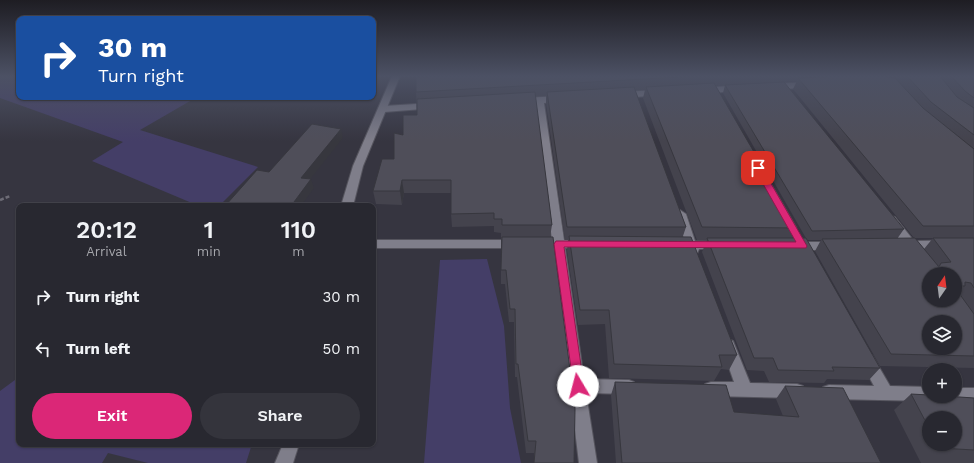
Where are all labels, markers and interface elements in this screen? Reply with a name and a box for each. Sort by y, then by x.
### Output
text: 30 m [98,31,167,64]
icon: right [32,32,84,84]
text: Turn right [98,65,184,86]
pin [741,151,775,185]
icon: arrive [747,157,769,179]
text: 20:12 [76,216,137,244]
text: 1 [204,216,214,244]
text: 110 [281,216,316,244]
text: Arrival [86,244,127,259]
text: min [197,244,221,259]
text: m [292,244,305,259]
north arrow [922,267,962,307]
map controls [922,267,962,451]
icon: right [32,286,54,308]
text: Turn right [66,288,139,306]
text: 30 m [323,288,360,306]
button: layers [922,315,962,355]
icon: left [32,338,54,360]
text: Turn left [66,340,130,358]
text: 50 m [323,340,360,358]
button: + [922,363,962,403]
position arrow [557,365,599,407]
button: Exit [32,393,192,439]
button: Share [200,393,360,439]
button: − [922,411,962,451]

